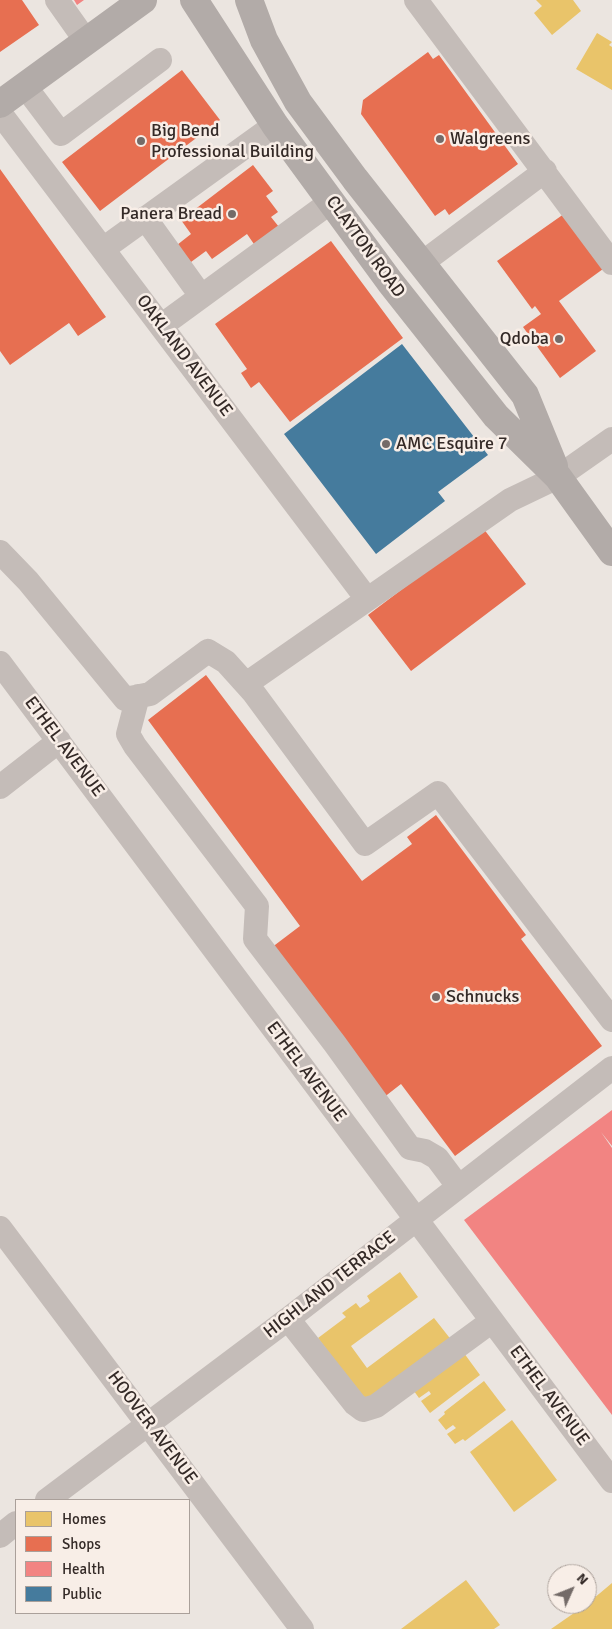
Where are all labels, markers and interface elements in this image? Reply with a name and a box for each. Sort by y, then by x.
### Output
place label: Big Bend Professional Building [151,120,314,162]
place label: Walgreens [450,128,530,150]
marker: Walgreens [434,133,446,145]
marker: Big Bend Professional Building [135,135,147,147]
street label: CLAYTON ROAD [321,192,409,302]
place label: Panera Bread [120,203,222,225]
marker: Panera Bread [226,208,238,220]
street label: OAKLAND AVENUE [131,291,237,421]
place label: Qdoba [500,328,549,350]
marker: Qdoba [553,333,565,345]
place label: AMC Esquire 7 [396,433,508,455]
marker: AMC Esquire 7 [380,438,392,450]
street label: ETHEL AVENUE [19,693,109,801]
place label: Schnucks [446,986,519,1008]
marker: Schnucks [430,991,442,1003]
street label: ETHEL AVENUE [261,1018,351,1126]
street label: HIGHLAND TERRACE [260,1227,400,1343]
street label: ETHEL AVENUE [504,1342,594,1450]
street label: HOOVER AVENUE [102,1367,202,1489]
legend [15,1499,190,1614]
text: Homes [62,1510,106,1528]
text: Shops [62,1535,101,1553]
text: Health [62,1560,105,1578]
north arrow [547,1564,597,1614]
text: N [573,1570,592,1588]
text: Public [62,1585,102,1603]

